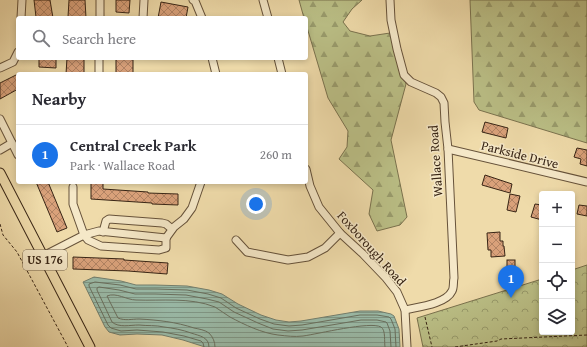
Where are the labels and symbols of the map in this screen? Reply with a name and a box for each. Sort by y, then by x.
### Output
street label: Wallace Road [424,124,447,198]
street label: Parkside Drive [479,136,560,173]
your location [246,194,266,214]
street label: Foxborough Road [333,207,410,290]
road number: US 176 [23,250,67,270]
pin: 1 [498,265,524,298]

